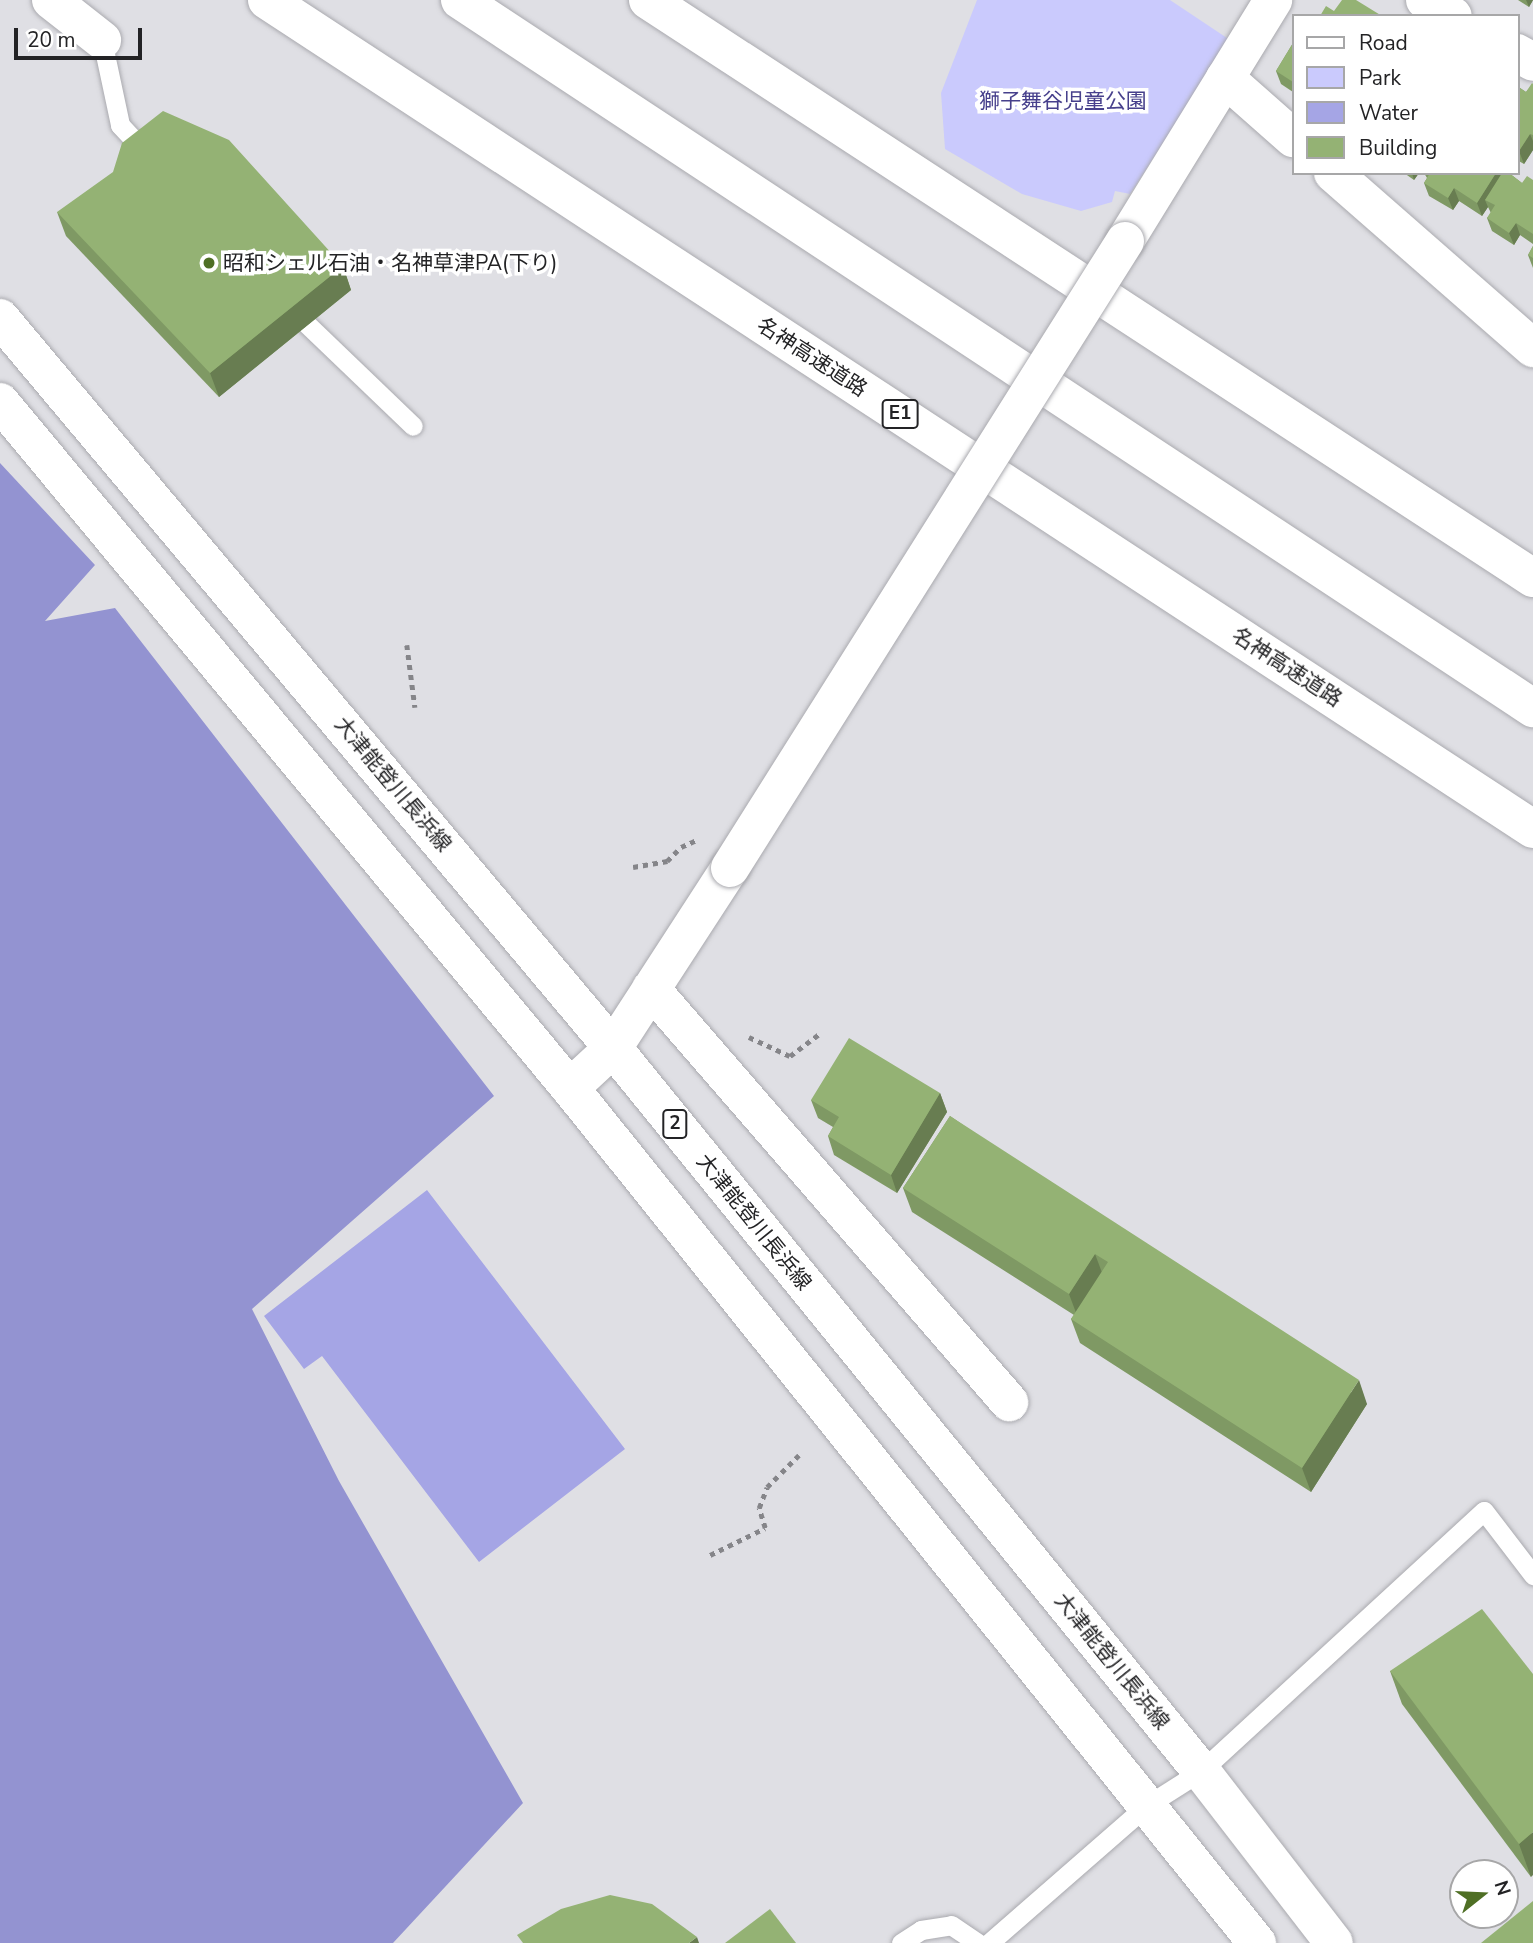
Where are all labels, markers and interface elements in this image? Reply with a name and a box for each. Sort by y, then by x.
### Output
scale bar [18,14,145,58]
legend [1292,14,1519,175]
text: 20 m [27,26,76,54]
text: Road [1359,29,1408,57]
text: Park [1359,64,1401,92]
park label: 獅子舞谷児童公園 [979,88,1147,114]
text: Water [1359,99,1418,127]
text: Building [1359,134,1437,162]
place label: 昭和シェル石油・名神草津PA(下り) [223,250,557,276]
marker: 昭和シェル石油・名神草津PA(下り) [201,255,217,271]
street label: 名神高速道路 [752,312,872,402]
road number: E1 [881,398,919,430]
street label: 名神高速道路 [1227,622,1347,712]
street label: 大津能登川長浜線 [329,712,457,856]
road number: 2 [661,1108,689,1140]
street label: 大津能登川長浜線 [691,1149,817,1295]
street label: 大津能登川長浜線 [1049,1588,1175,1734]
north arrow [1449,1859,1519,1929]
text: N [1488,1877,1517,1899]

